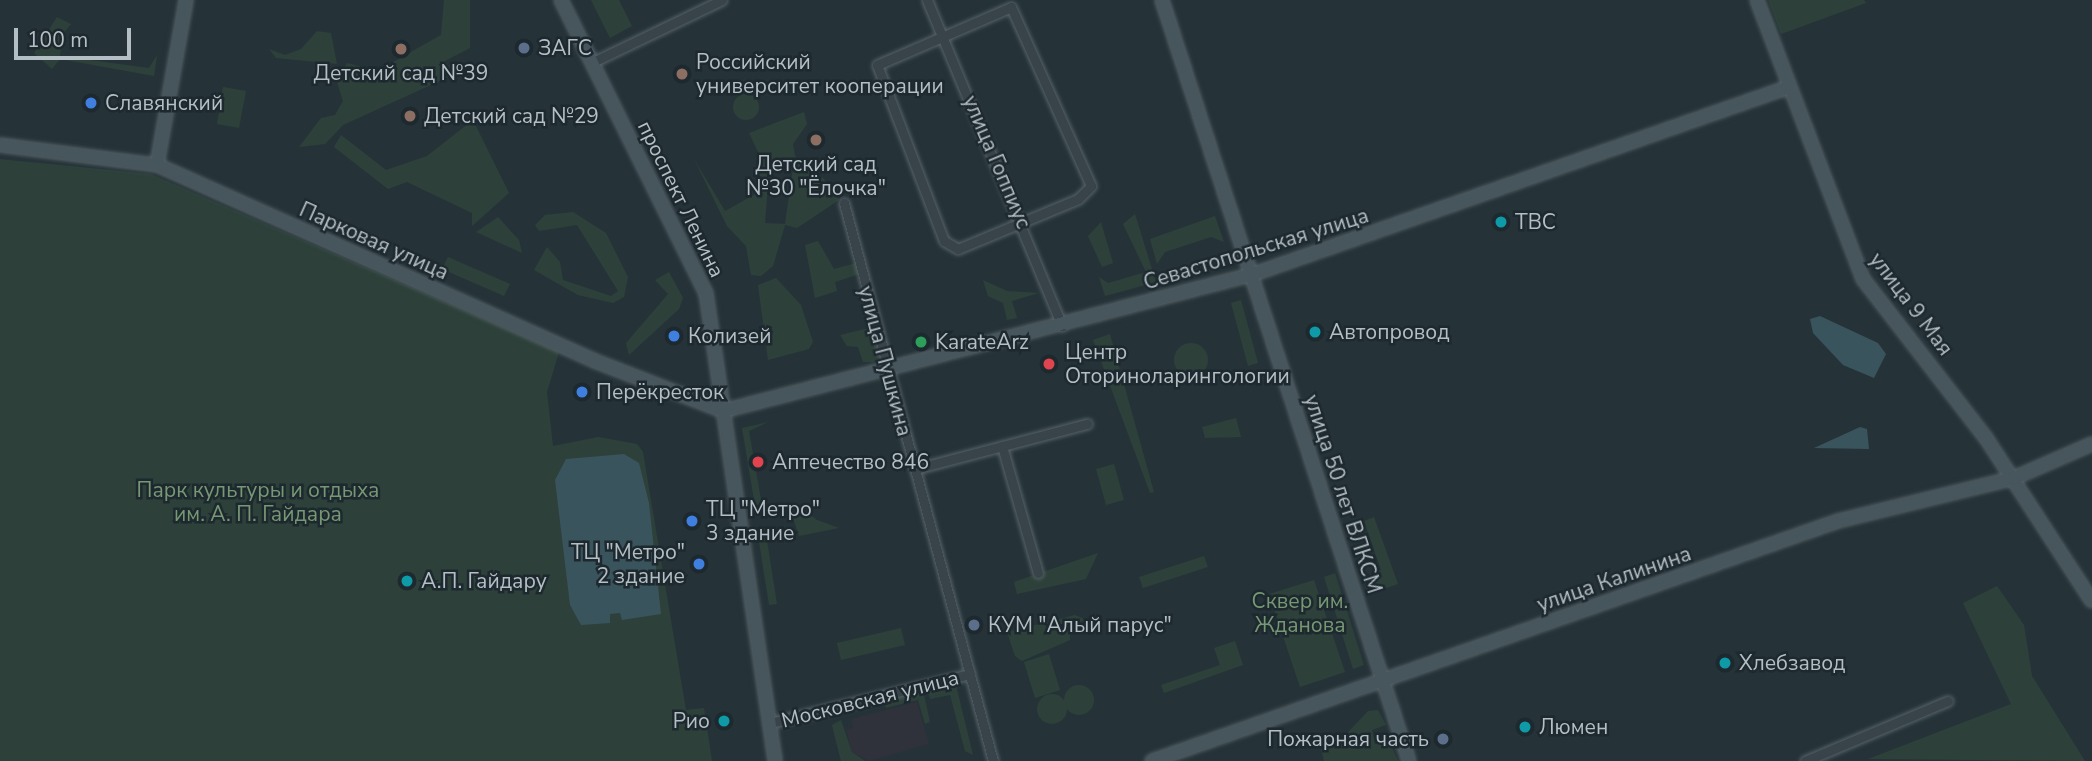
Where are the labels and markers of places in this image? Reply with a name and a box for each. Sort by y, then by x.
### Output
place label: ЗАГС [538,35,592,61]
marker: ЗАГС [516,40,532,56]
marker: Детский сад №39 [393,41,409,57]
place label: Российский университет кооперации [696,49,944,99]
place label: Детский сад №39 [314,60,488,86]
marker: Российский университет кооперации [674,66,690,82]
place label: Славянский [105,90,223,116]
marker: Славянский [83,95,99,111]
place label: Детский сад №29 [424,103,599,129]
marker: Детский сад №29 [402,108,418,124]
marker: Детский сад №30 "Ёлочка" [808,132,824,148]
place label: Детский сад №30 "Ёлочка" [746,151,886,201]
place label: ТВС [1515,209,1556,235]
marker: ТВС [1493,214,1509,230]
place label: Автопровод [1329,319,1450,345]
place label: Колизей [688,323,771,349]
marker: Автопровод [1307,324,1323,340]
marker: Колизей [666,328,682,344]
place label: KarateArz [935,329,1029,355]
marker: KarateArz [913,334,929,350]
place label: Центр Оториноларингологии [1065,339,1290,389]
marker: Центр Оториноларингологии [1039,354,1059,374]
place label: Перёкресток [596,379,724,405]
marker: Перёкресток [574,384,590,400]
place label: Аптечество 846 [772,449,929,475]
marker: Аптечество 846 [750,454,766,470]
place label: ТЦ "Метро" 3 здание [706,496,820,546]
marker: ТЦ "Метро" 3 здание [684,513,700,529]
place label: ТЦ "Метро" 2 здание [571,539,685,589]
marker: ТЦ "Метро" 2 здание [691,556,707,572]
place label: А.П. Гайдару [421,568,547,594]
marker: А.П. Гайдару [399,573,415,589]
place label: КУМ "Алый парус" [988,612,1172,638]
marker: КУМ "Алый парус" [966,617,982,633]
place label: Хлебзавод [1739,650,1846,676]
marker: Хлебзавод [1717,655,1733,671]
place label: Рио [673,708,710,734]
marker: Рио [716,713,732,729]
place label: Люмен [1539,714,1608,740]
marker: Люмен [1517,719,1533,735]
place label: Пожарная часть [1267,726,1429,752]
marker: Пожарная часть [1435,731,1451,747]

